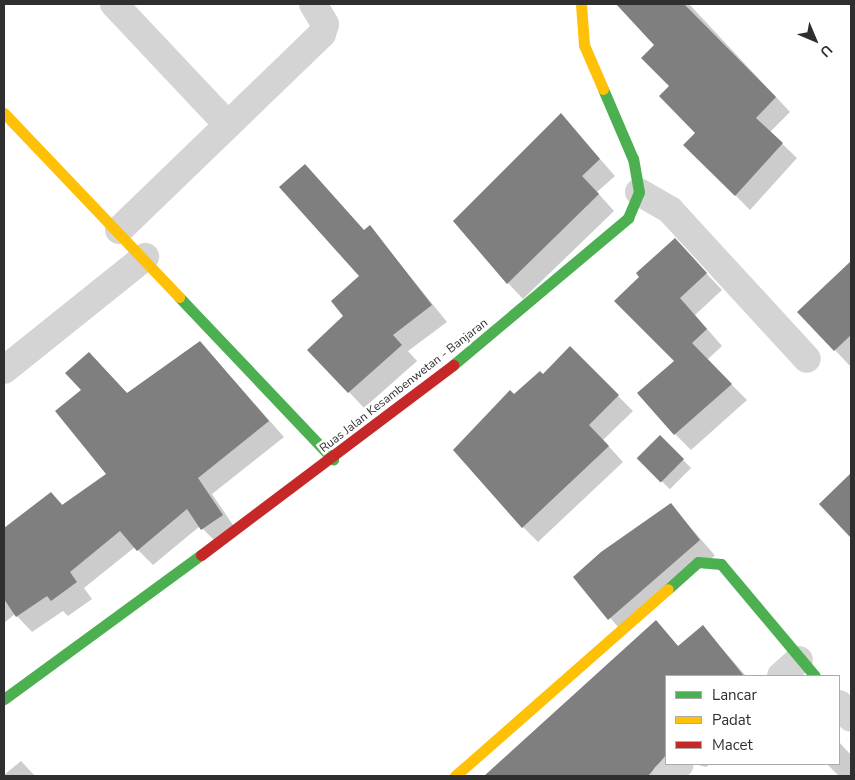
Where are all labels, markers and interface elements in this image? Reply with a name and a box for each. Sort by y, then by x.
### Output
north arrow [790,15,840,65]
text: U [816,41,836,61]
street label: Ruas Jalan Kesambenwetan - Banjaran [317,316,491,456]
legend [665,675,840,765]
text: Lancar [712,685,757,705]
text: Padat [712,710,751,730]
text: Macet [712,735,753,755]

